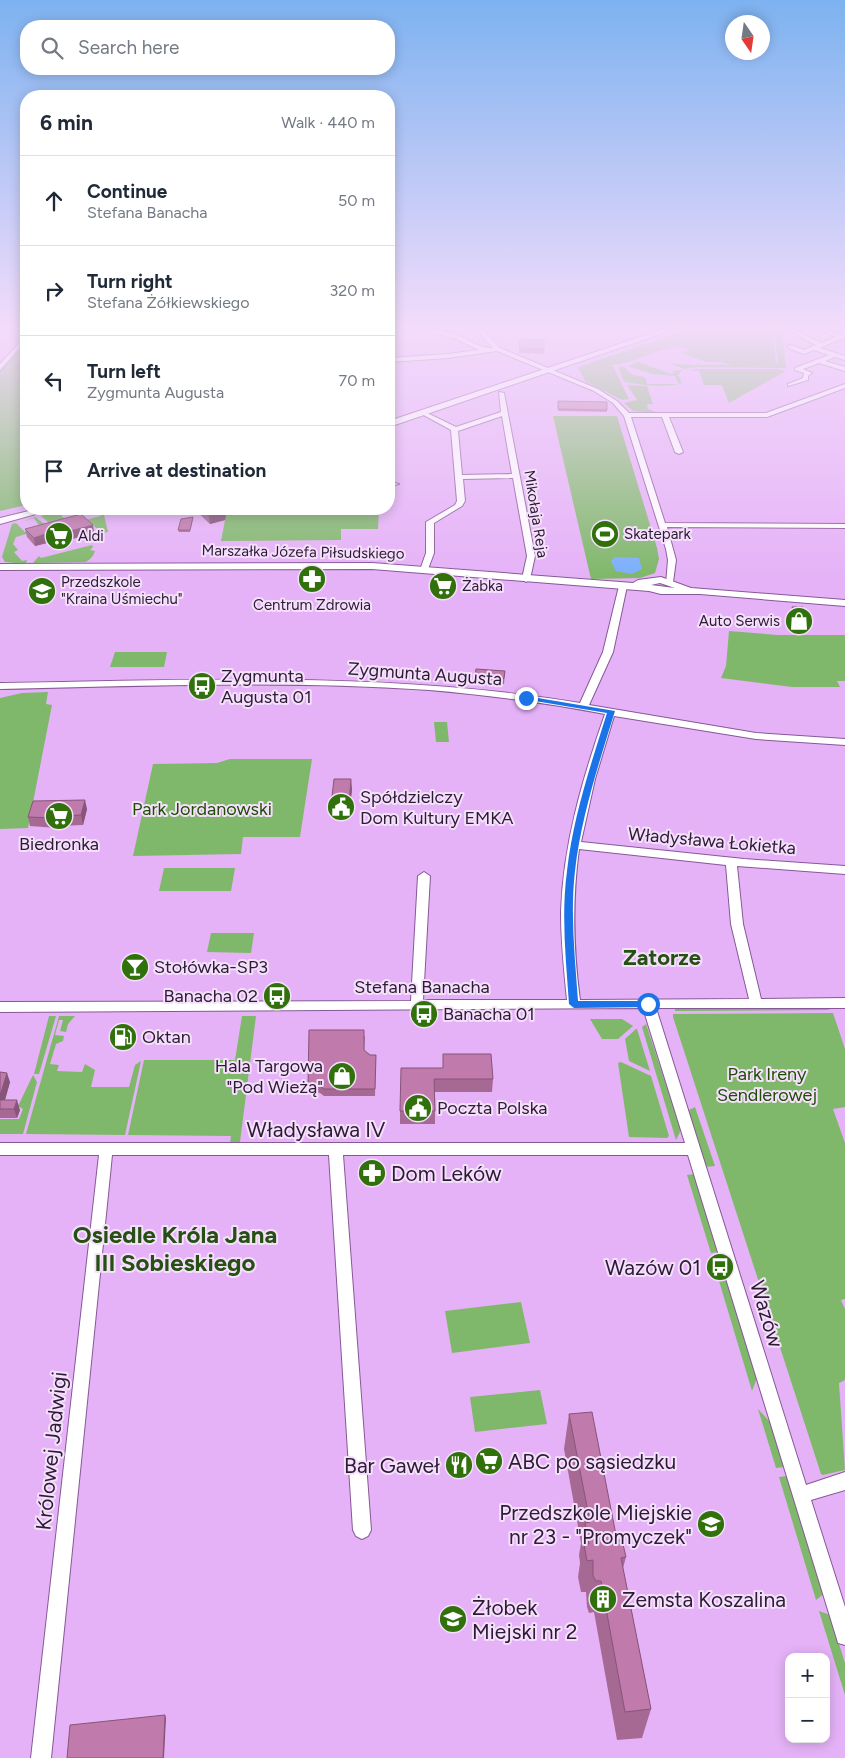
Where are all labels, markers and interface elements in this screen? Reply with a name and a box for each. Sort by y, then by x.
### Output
north arrow [725,15,770,60]
search box [20,20,395,75]
icon: search [38,34,66,62]
text: Search here [78,36,180,59]
text: 6 min [40,110,93,135]
text: Walk · 440 m [281,113,375,132]
text: Continue [87,180,167,203]
icon: ahead [40,187,68,215]
text: 50 m [338,191,375,210]
text: Stefana Banacha [87,203,207,222]
text: Turn right [87,270,173,293]
icon: right [40,277,68,305]
text: 320 m [330,281,375,300]
text: Stefana Żółkiewskiego [87,293,250,312]
text: Turn left [87,360,161,383]
icon: left [40,367,68,395]
text: 70 m [339,371,375,390]
text: Zygmunta Augusta [87,383,224,402]
icon: arrive [40,457,68,485]
text: Arrive at destination [87,459,266,482]
street label: Mikołaja Reja [520,469,552,559]
sports icon: Skatepark [590,519,620,549]
supermarket icon: Aldi [44,521,74,551]
place label: Skatepark [624,525,691,543]
place label: Aldi [78,527,104,545]
street label: Marszałka Józefa Piłsudskiego [201,541,405,563]
pharmacy icon: Centrum Zdrowia [297,564,327,594]
supermarket icon: Żabka [428,571,458,601]
place label: Przedszkole "Kraina Uśmiechu" [61,573,183,608]
school or university icon: Przedszkole "Kraina Uśmiechu" [27,576,57,606]
place label: Żabka [462,577,503,595]
place label: Centrum Zdrowia [253,596,371,614]
shop icon: Auto Serwis [784,606,814,636]
place label: Auto Serwis [699,612,780,630]
street label: Zygmunta Augusta [347,658,503,690]
place label: Zygmunta Augusta 01 [221,665,312,708]
bus stop icon: Zygmunta Augusta 01 [187,671,217,701]
route end [515,687,538,710]
place label: Spółdzielczy Dom Kultury EMKA [360,786,513,829]
public building icon: Spółdzielczy Dom Kultury EMKA [326,792,356,822]
park label: Park Jordanowski [132,798,272,820]
supermarket icon: Biedronka [44,801,74,831]
street label: Władysława Łokietka [627,823,797,859]
place label: Biedronka [19,833,99,855]
district label: Zatorze [623,944,701,971]
bar icon: Stołówka-SP3 [120,952,150,982]
place label: Stołówka-SP3 [154,956,268,978]
street label: Stefana Banacha [354,976,490,998]
bus stop icon: Banacha 02 [262,981,292,1011]
place label: Banacha 02 [164,985,258,1007]
route start [637,993,660,1016]
bus stop icon: Banacha 01 [409,999,439,1029]
place label: Banacha 01 [443,1003,535,1025]
fuel station icon: Oktan [108,1022,138,1052]
place label: Oktan [142,1026,191,1048]
place label: Hala Targowa "Pod Wieżą" [215,1055,323,1098]
shop icon: Hala Targowa "Pod Wieżą" [327,1061,357,1091]
park label: Park Ireny Sendlerowej [717,1063,817,1106]
public building icon: Poczta Polska [403,1093,433,1123]
place label: Poczta Polska [437,1097,547,1119]
street label: Władysława IV [247,1117,386,1142]
pharmacy icon: Dom Leków [357,1158,387,1188]
place label: Dom Leków [391,1161,502,1186]
district label: Osiedle Króla Jana III Sobieskiego [73,1220,277,1277]
bus stop icon: Wazów 01 [705,1252,735,1282]
place label: Wazów 01 [605,1255,701,1280]
street label: Wazów [745,1277,789,1351]
street label: Królowej Jadwigi [30,1370,72,1532]
supermarket icon: ABC po sąsiedzku [474,1446,504,1476]
place label: ABC po sąsiedzku [508,1449,676,1474]
restaurant icon: Bar Gaweł [444,1450,474,1480]
place label: Bar Gaweł [344,1453,440,1478]
place label: Przedszkole Miejskie nr 23 - "Promyczek" [499,1500,692,1549]
school or university icon: Przedszkole Miejskie nr 23 - "Promyczek" [696,1509,726,1539]
building icon: Zemsta Koszalina [588,1584,618,1614]
place label: Zemsta Koszalina [622,1587,786,1612]
place label: Żłobek Miejski nr 2 [472,1595,578,1644]
school or university icon: Żłobek Miejski nr 2 [438,1604,468,1634]
map controls [785,1653,830,1743]
button: + [785,1653,830,1698]
button: − [785,1698,830,1743]

